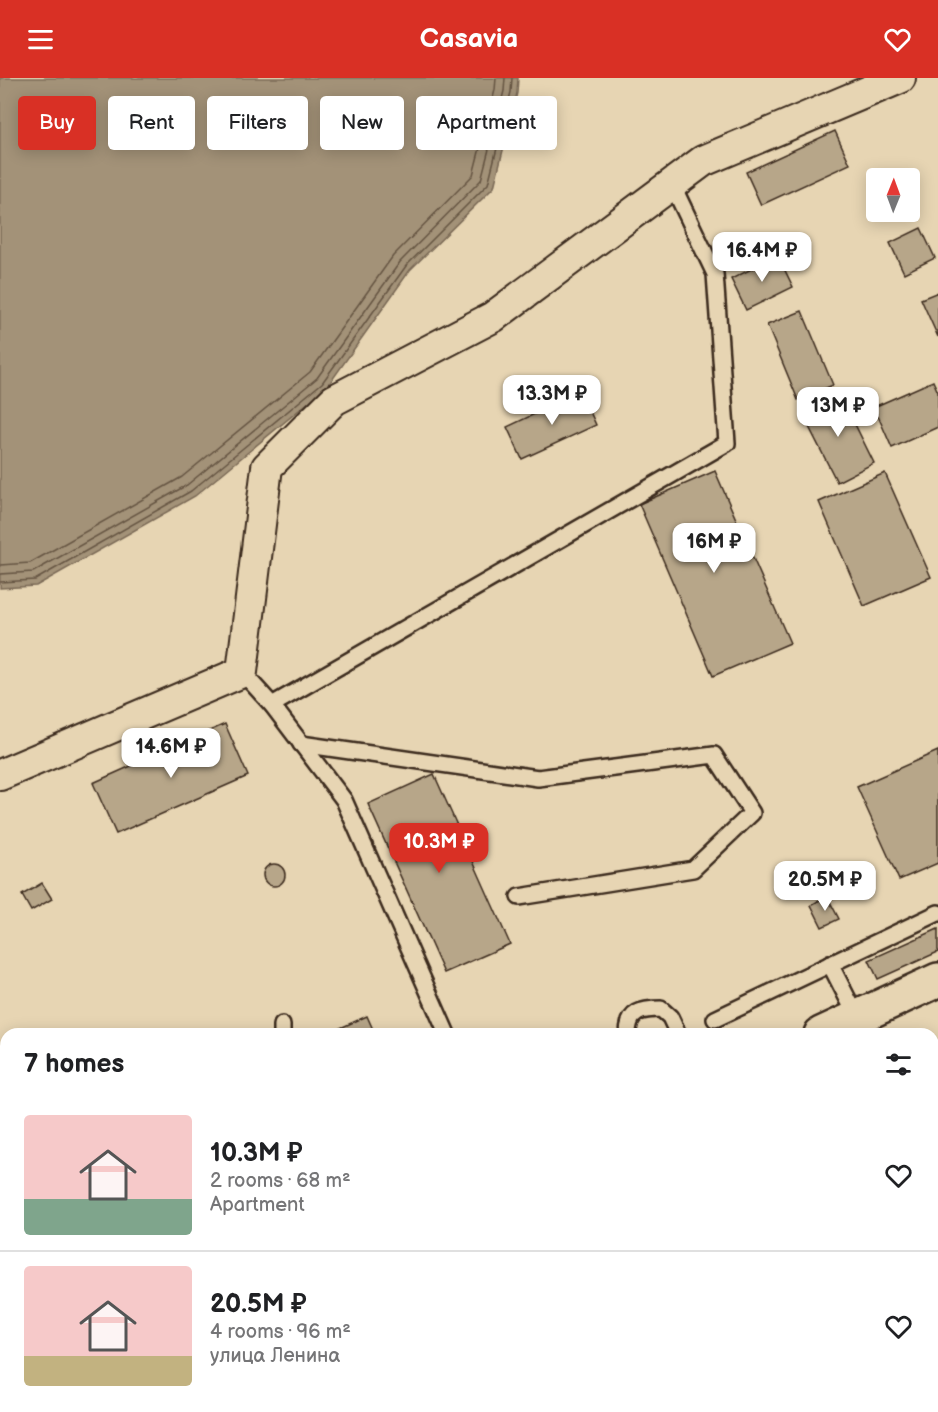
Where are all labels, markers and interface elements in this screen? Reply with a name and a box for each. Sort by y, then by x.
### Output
icon: menu [24,23,57,56]
text: Casavia [420,23,518,55]
icon: heart [881,23,914,56]
chip: Buy [18,96,96,150]
chip: Rent [108,96,195,150]
chip: Filters [207,96,308,150]
chip: New [320,96,404,150]
chip: Apartment [416,96,557,150]
north arrow [866,168,920,222]
map controls [866,168,920,222]
pin: 16.4M ₽ [707,232,817,283]
text: 16.4M ₽ [727,239,798,263]
pin: 13.3M ₽ [497,375,607,426]
text: 13.3M ₽ [517,382,587,406]
pin: 13M ₽ [796,387,880,438]
text: 13M ₽ [811,394,865,418]
pin: 16M ₽ [672,523,756,574]
text: 16M ₽ [687,530,741,554]
pin: 14.6M ₽ [116,728,226,779]
text: 14.6M ₽ [136,735,207,759]
pin: 10.3M ₽ [384,823,494,874]
text: 10.3M ₽ [403,830,475,854]
pin: 20.5M ₽ [770,861,880,912]
text: 20.5M ₽ [788,868,862,892]
icon: filters [882,1048,915,1081]
text: 7 homes [24,1049,124,1080]
text: 10.3M ₽ [210,1138,303,1169]
icon: home [72,1139,144,1211]
icon: heart [882,1159,915,1192]
text: 2 rooms · 68 m² [210,1169,351,1193]
text: Apartment [210,1193,305,1217]
text: 20.5M ₽ [210,1289,307,1320]
icon: home [72,1290,144,1362]
icon: heart [882,1310,915,1343]
text: 4 rooms · 96 m² [210,1320,351,1344]
text: улица Ленина [210,1344,340,1368]

